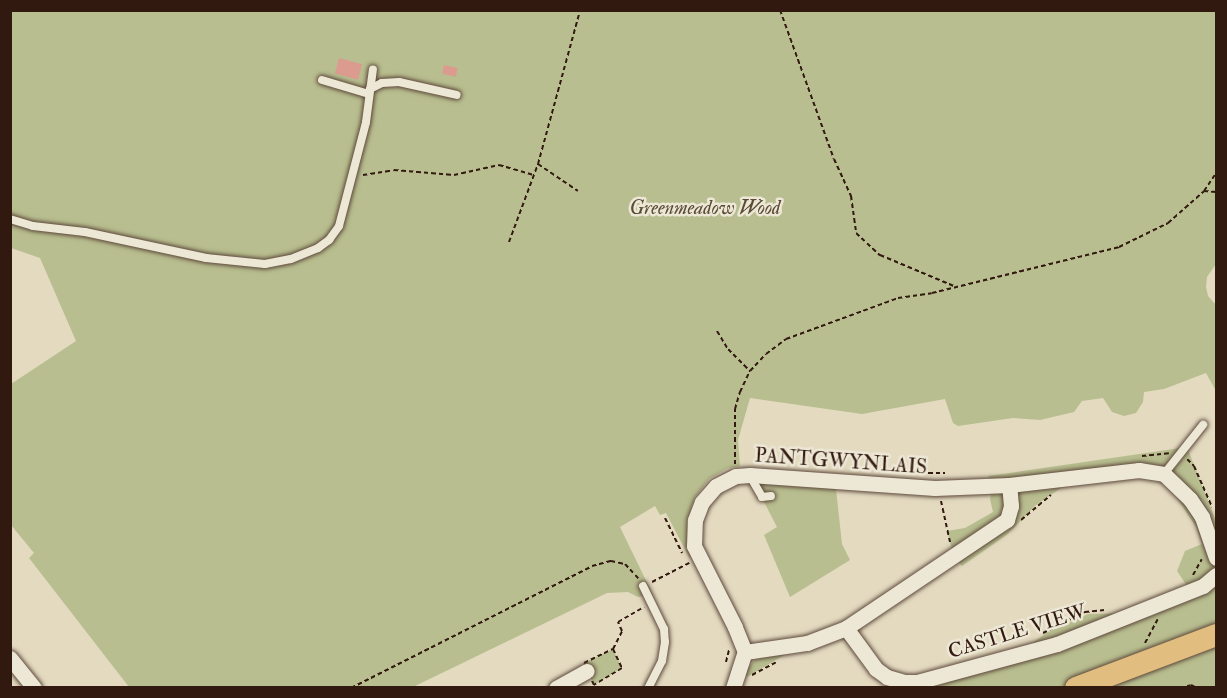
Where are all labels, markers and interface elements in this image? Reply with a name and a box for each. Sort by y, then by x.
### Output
park label: Greenmeadow Wood [630,195,780,219]
street label: PANTGWYNLAIS [754,443,928,479]
street label: CASTLE VIEW [945,599,1089,663]

